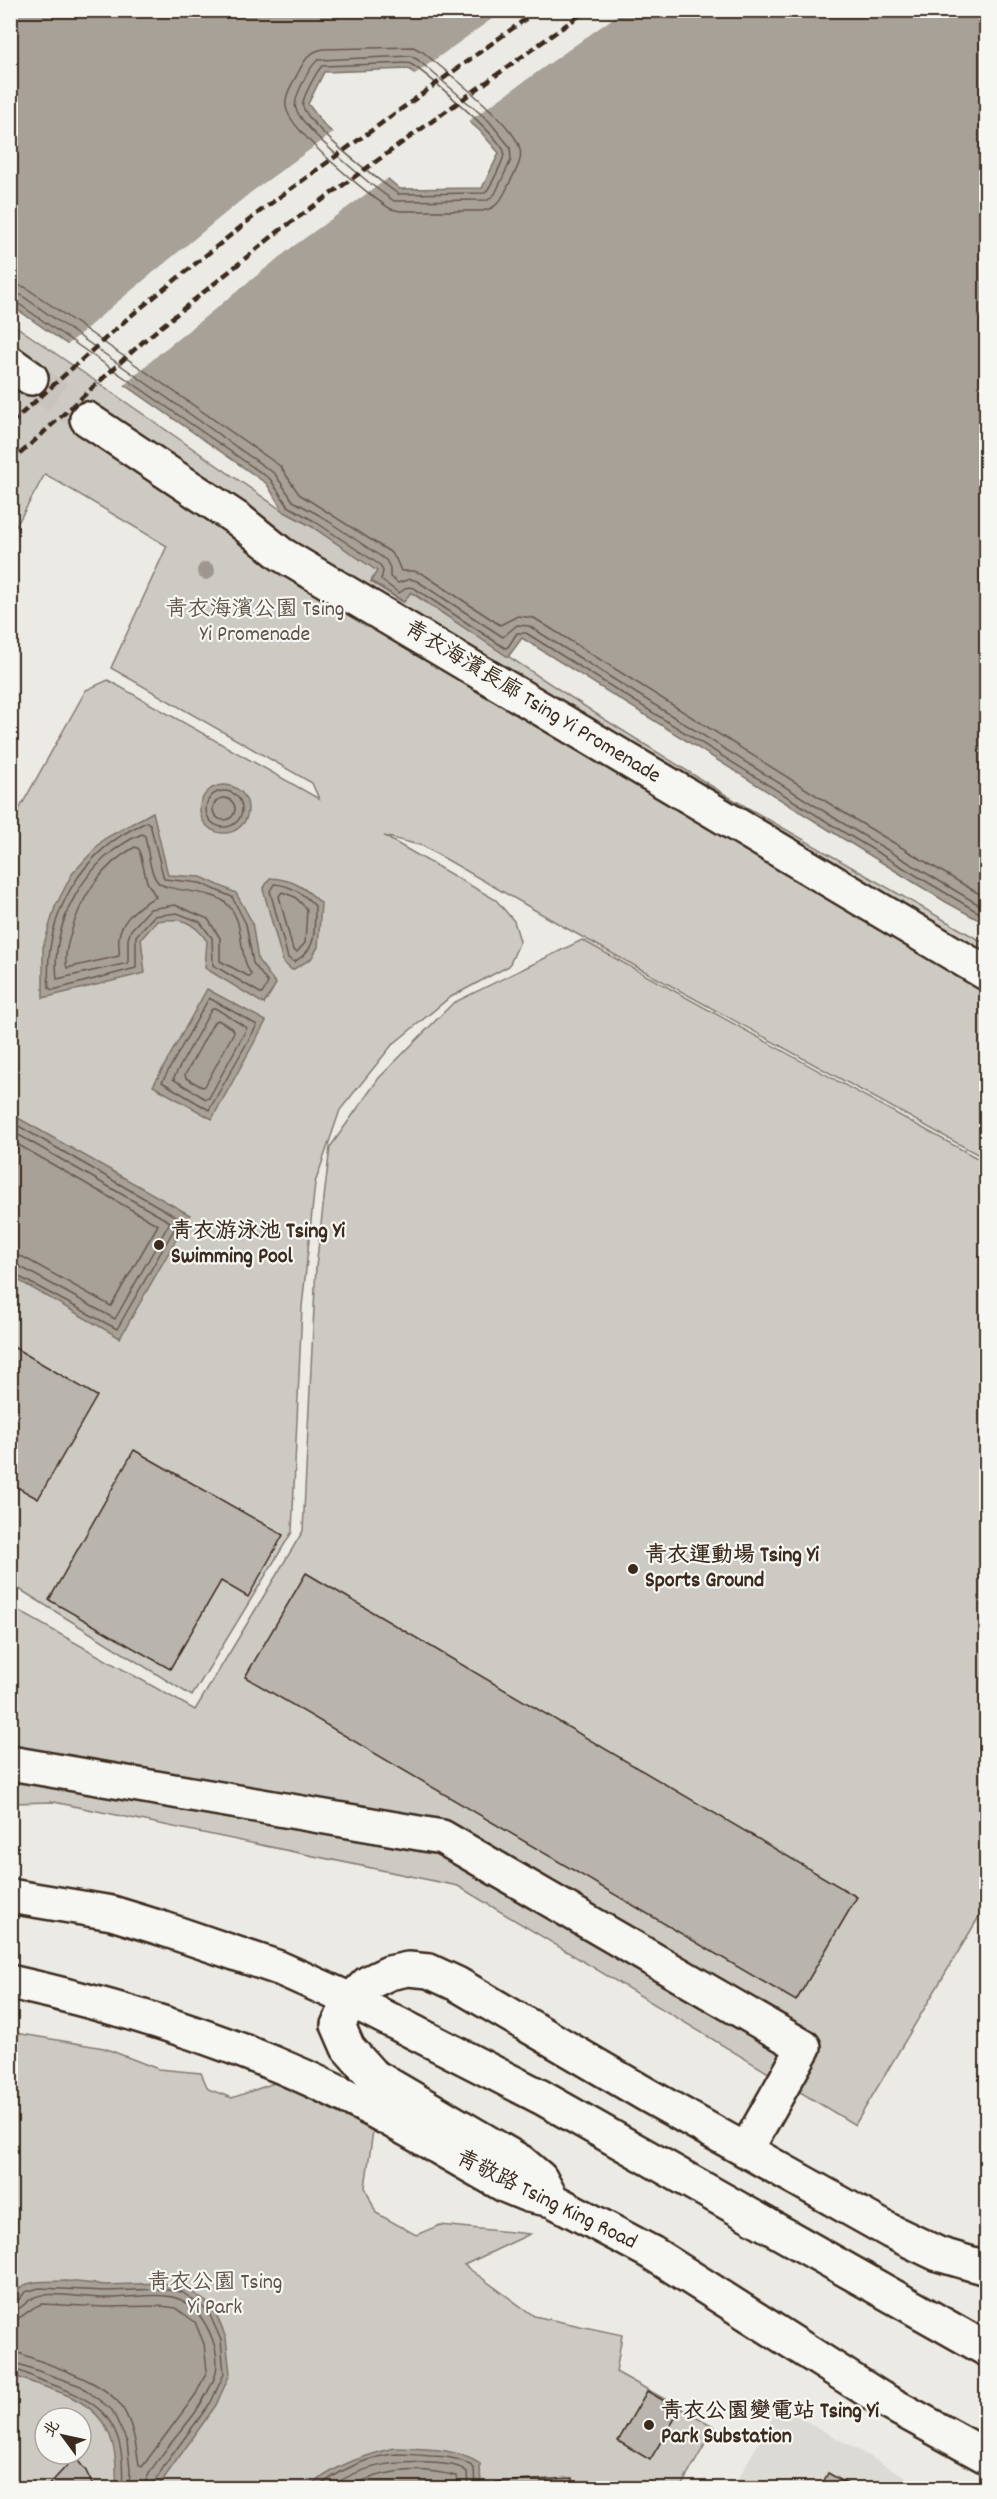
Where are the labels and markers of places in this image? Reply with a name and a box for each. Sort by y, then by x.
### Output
place label: 青衣游泳池 Tsing Yi Swimming Pool [171,1217,345,1273]
marker: 青衣游泳池 Tsing Yi Swimming Pool [152,1238,166,1252]
place label: 青衣運動場 Tsing Yi Sports Ground [645,1541,819,1597]
marker: 青衣運動場 Tsing Yi Sports Ground [626,1562,640,1576]
place label: 青衣公園變電站 Tsing Yi Park Substation [661,2397,879,2453]
marker: 青衣公園變電站 Tsing Yi Park Substation [642,2418,656,2432]

